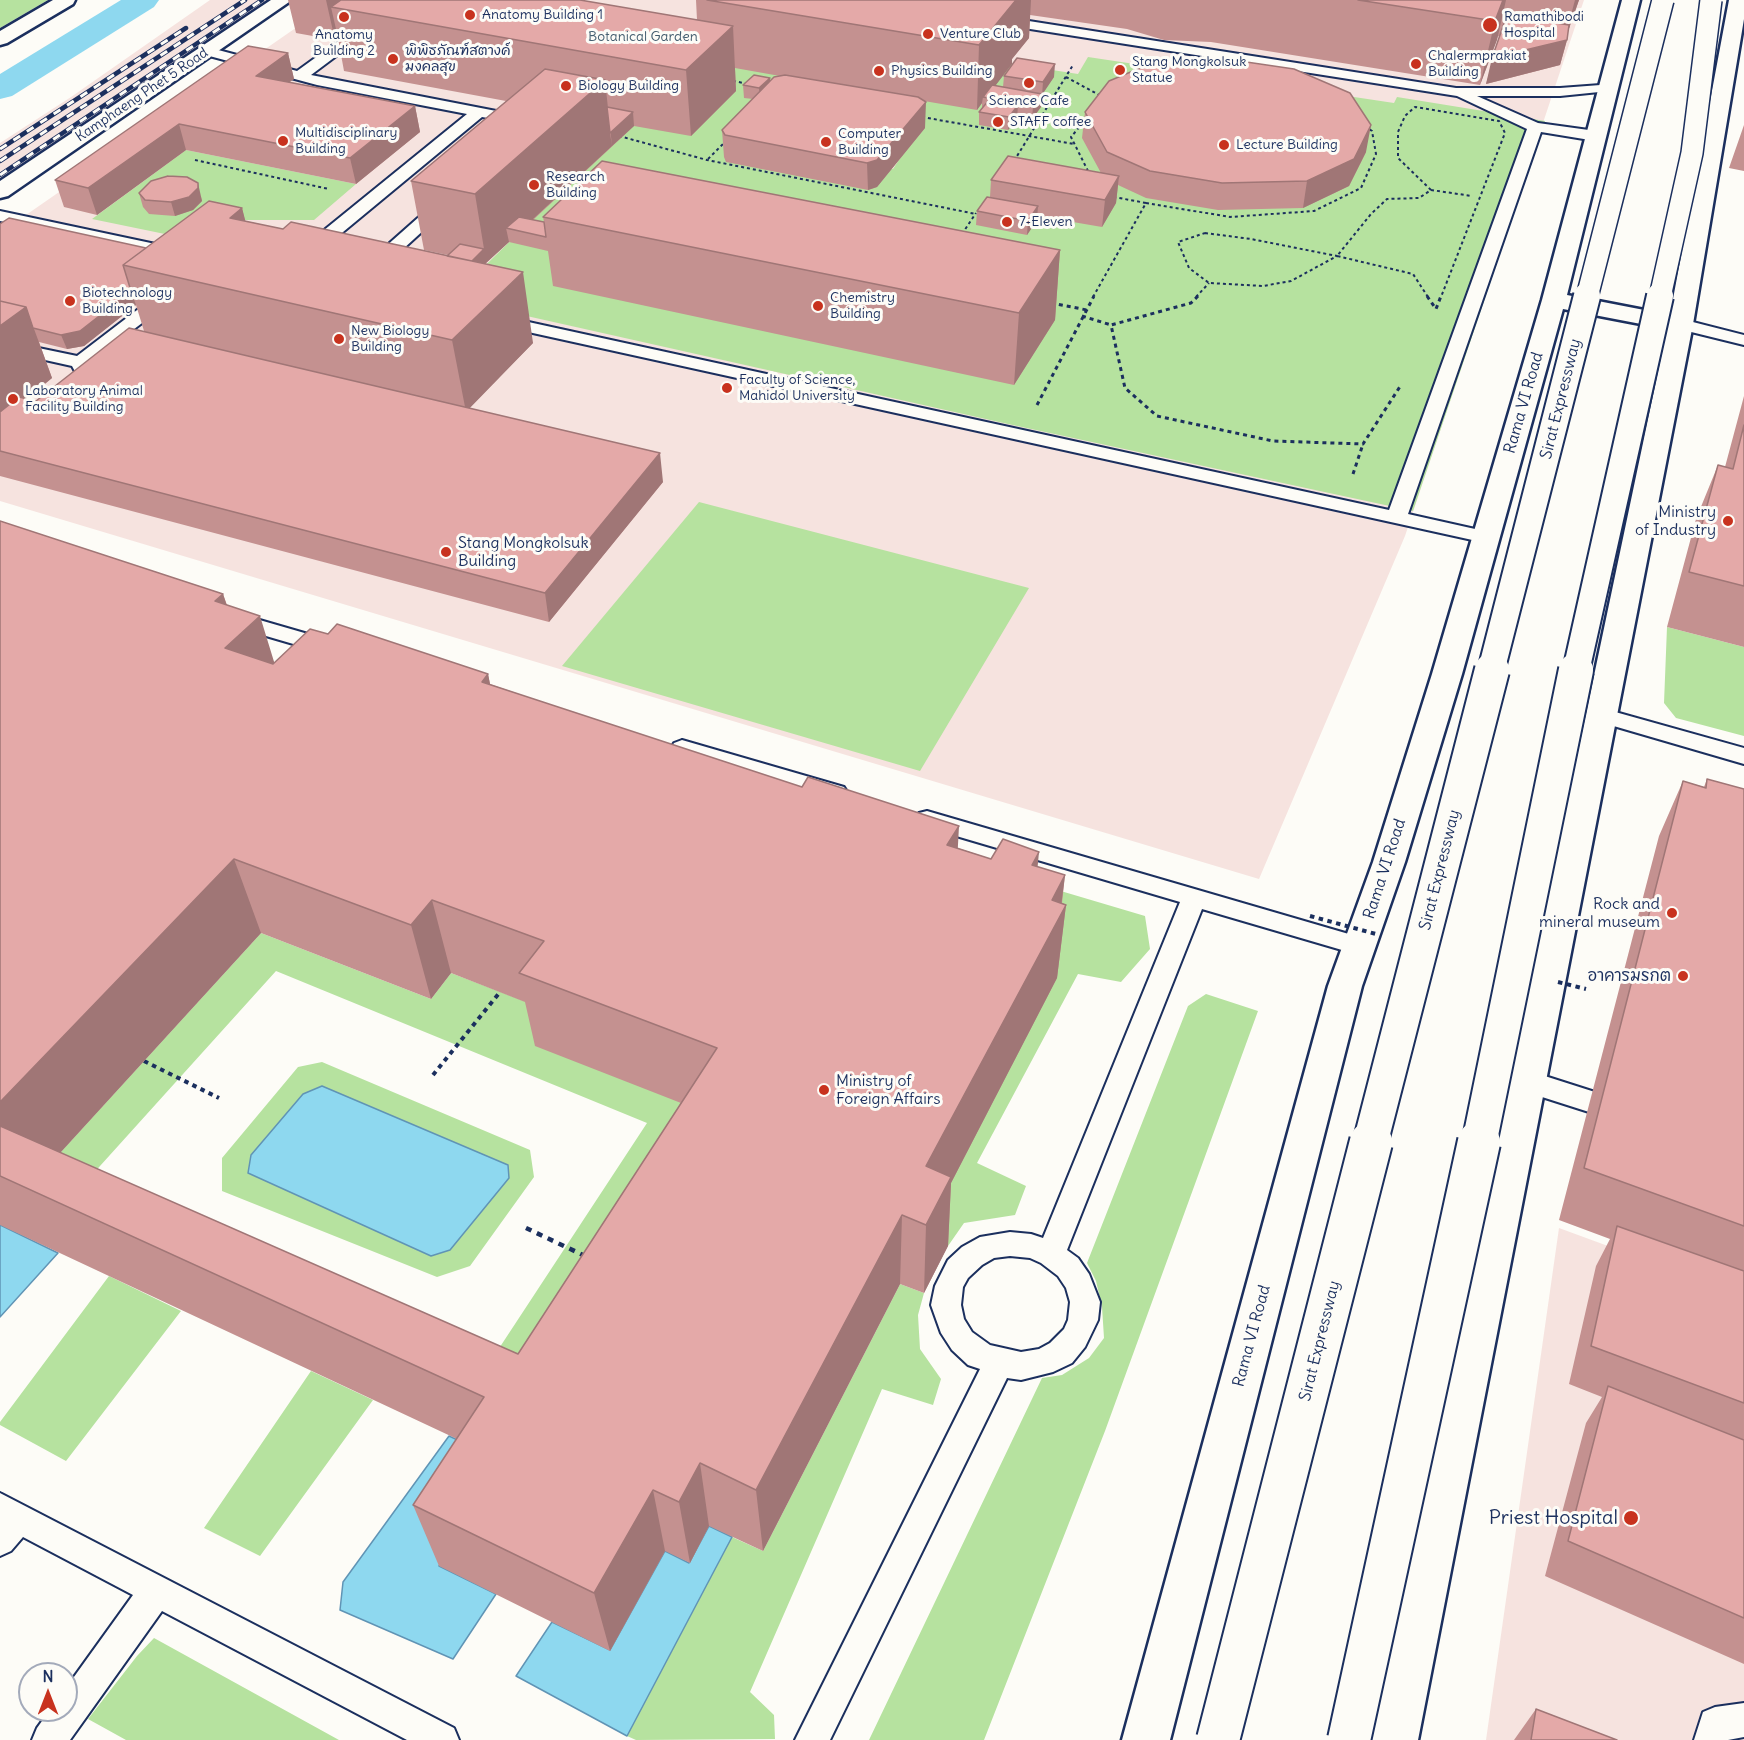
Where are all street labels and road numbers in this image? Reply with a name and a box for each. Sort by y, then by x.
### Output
street label: Kamphaeng Phet 5 Road [73,44,211,146]
street label: Sirat Expressway [1537,337,1585,461]
street label: Rama VI Road [1500,350,1548,456]
street label: Sirat Expressway [1416,808,1464,932]
street label: Rama VI Road [1360,816,1410,922]
street label: Sirat Expressway [1296,1279,1344,1403]
street label: Rama VI Road [1229,1283,1275,1389]

